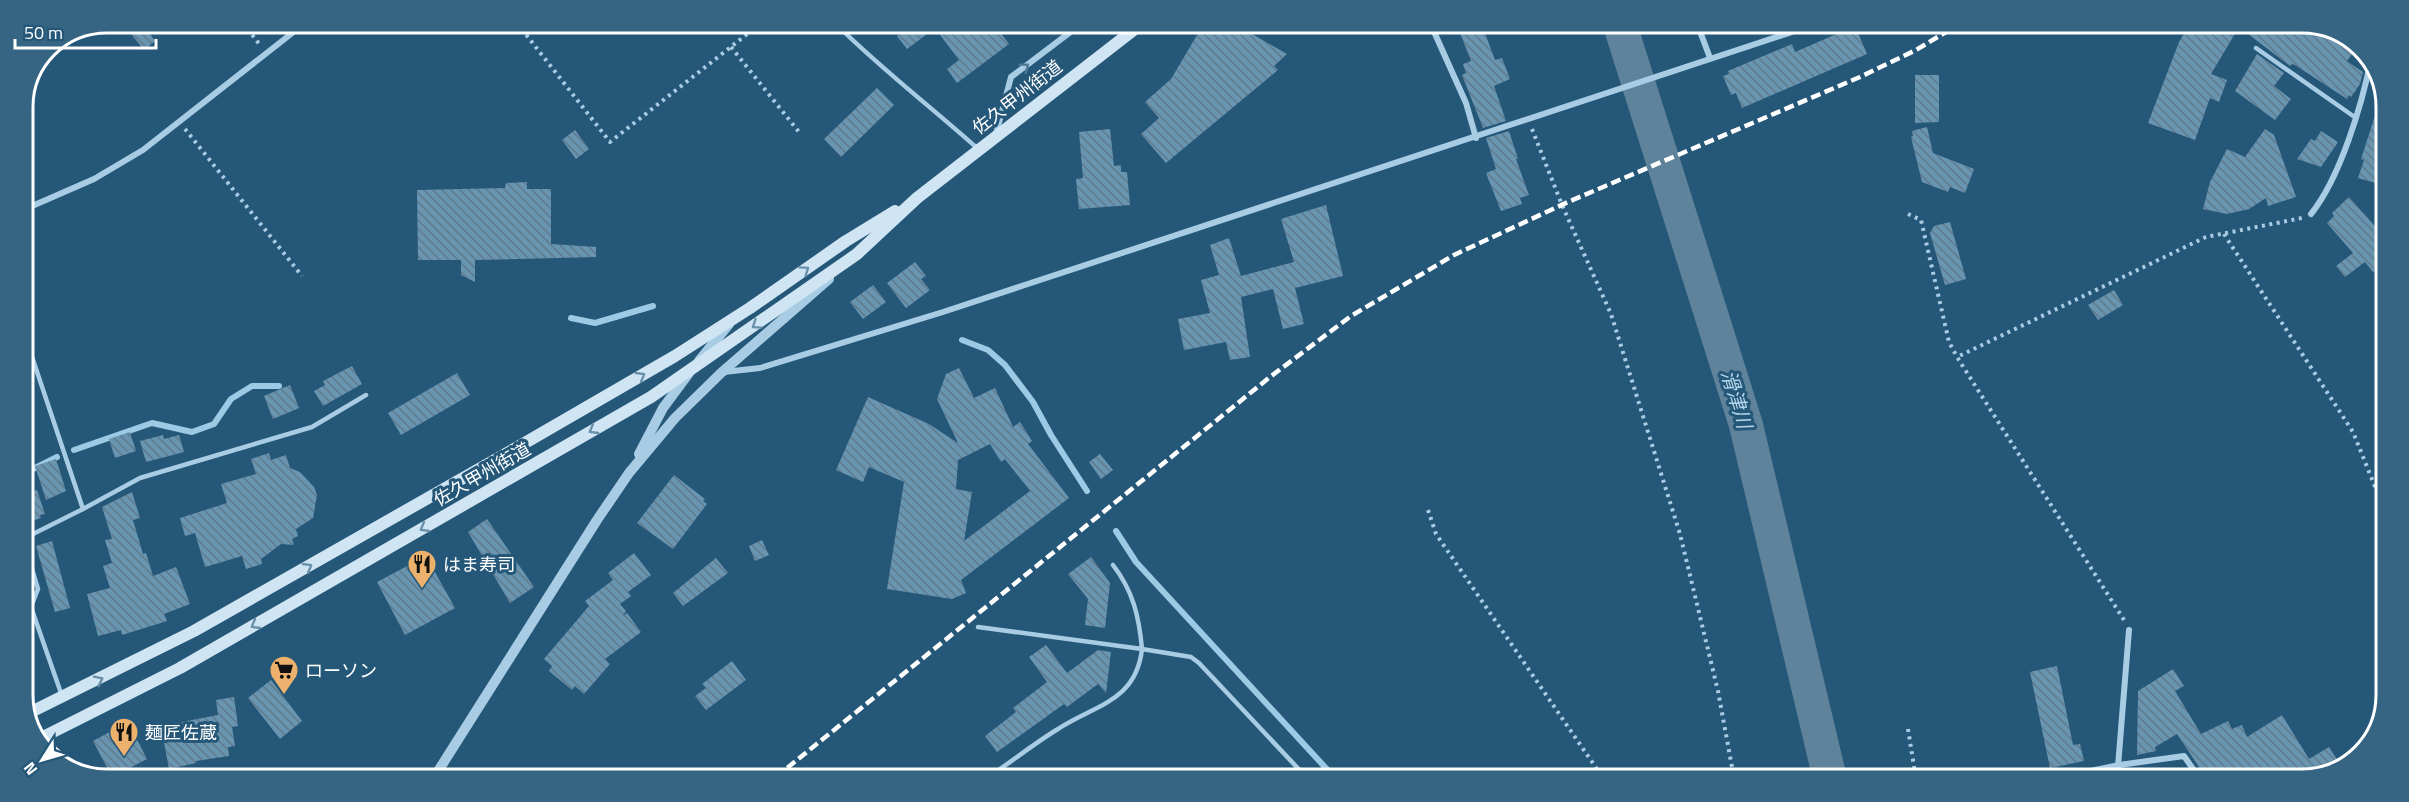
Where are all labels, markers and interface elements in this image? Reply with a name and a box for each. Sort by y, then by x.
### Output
scale bar [15,12,156,50]
text: 50 m [24,19,63,46]
street label: 佐久甲州街道 [966,53,1068,141]
one-way arrow [1018,63,1029,74]
one-way arrow [798,266,809,277]
one-way arrow [752,318,763,329]
water label: 滑津川 [1713,366,1761,434]
one-way arrow [635,372,645,383]
one-way arrow [589,423,599,435]
street label: 佐久甲州街道 [428,435,536,513]
one-way arrow [420,521,430,532]
restaurant icon: はま寿司 [406,548,438,590]
place label: はま寿司 [443,551,515,578]
one-way arrow [301,563,312,574]
one-way arrow [251,618,261,629]
supermarket icon: ローソン [268,654,300,696]
place label: ローソン [305,657,377,684]
one-way arrow [93,675,104,687]
restaurant icon: 麺匠佐蔵 [108,716,140,758]
place label: 麺匠佐蔵 [145,719,217,746]
north arrow [12,730,72,790]
text: N [17,757,43,781]

